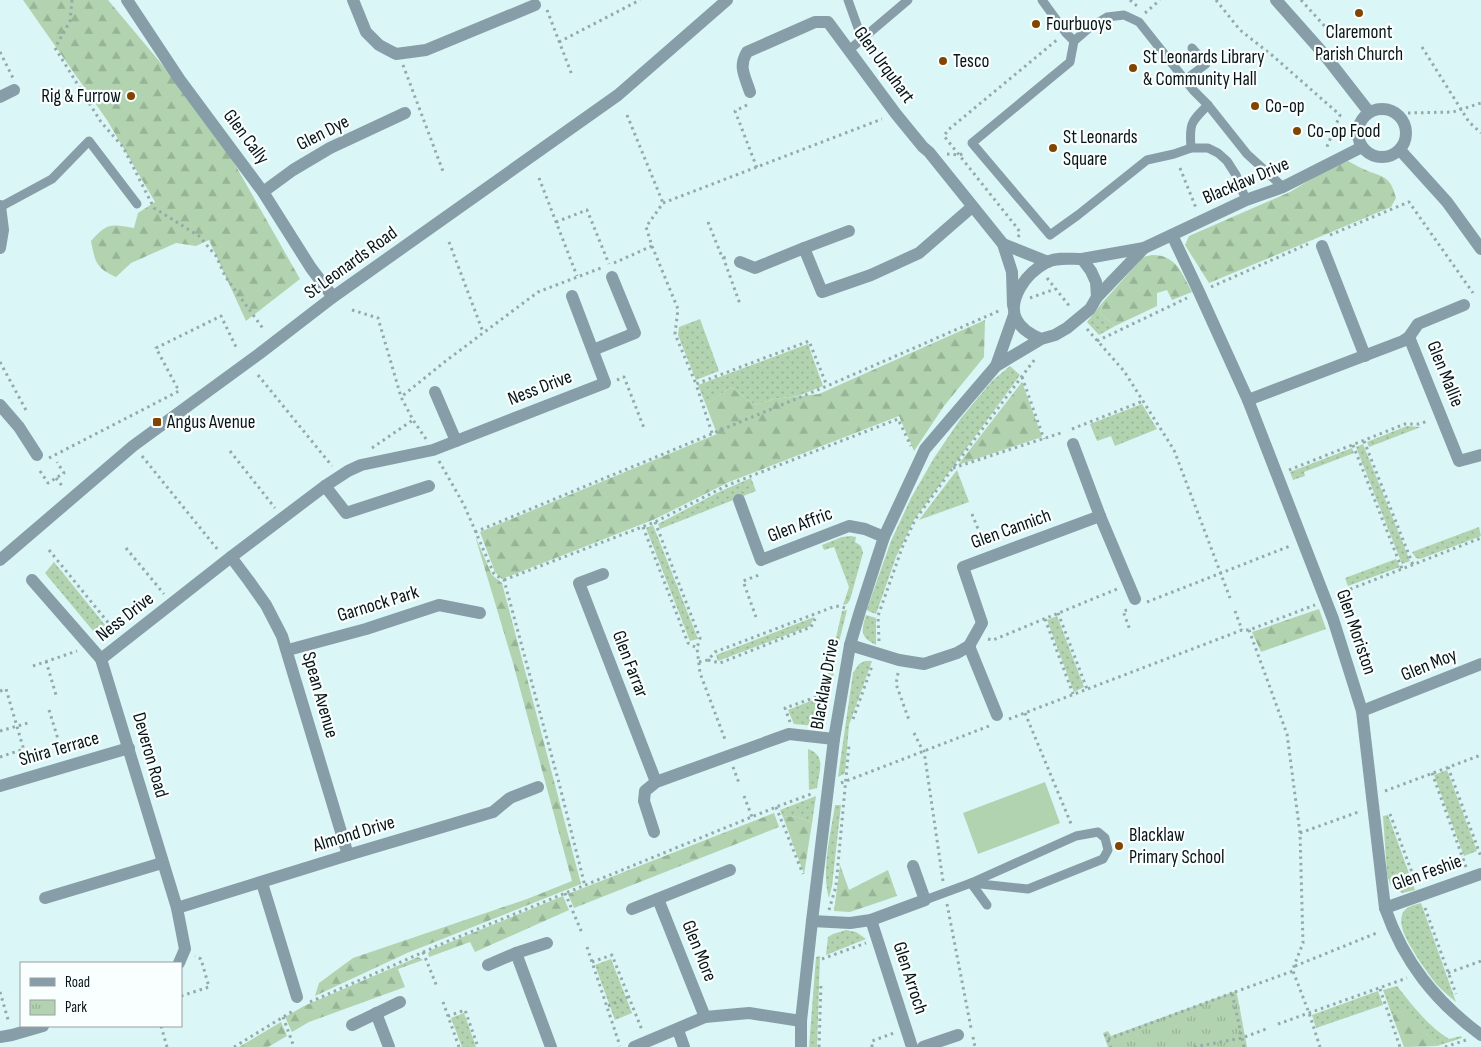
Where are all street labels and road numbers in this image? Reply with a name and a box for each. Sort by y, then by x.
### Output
street label: Glen Urquhart [848,22,920,108]
street label: Glen Cally [218,105,274,169]
street label: Glen Dye [293,110,353,156]
street label: Blacklaw Drive [1199,152,1293,210]
street label: St Leonards Road [300,222,402,304]
street label: Glen Mallie [1421,338,1469,410]
street label: Ness Drive [505,365,575,411]
street label: Glen Affric [764,502,836,548]
street label: Glen Cannich [968,504,1054,554]
street label: Garnock Park [335,581,422,627]
street label: Glen Moriston [1331,586,1381,678]
street label: Ness Drive [92,587,158,647]
street label: Glen Farrar [607,627,653,701]
street label: Blacklaw Drive [806,637,844,731]
street label: Glen Moy [1398,643,1461,687]
street label: Spean Avenue [297,649,343,741]
street label: Deveron Road [127,710,173,800]
street label: Shira Terrace [16,727,102,771]
street label: Almond Drive [309,811,398,858]
street label: Glen Feshie [1389,850,1465,896]
street label: Glen More [676,917,722,985]
street label: Glen Arroch [888,939,932,1017]

